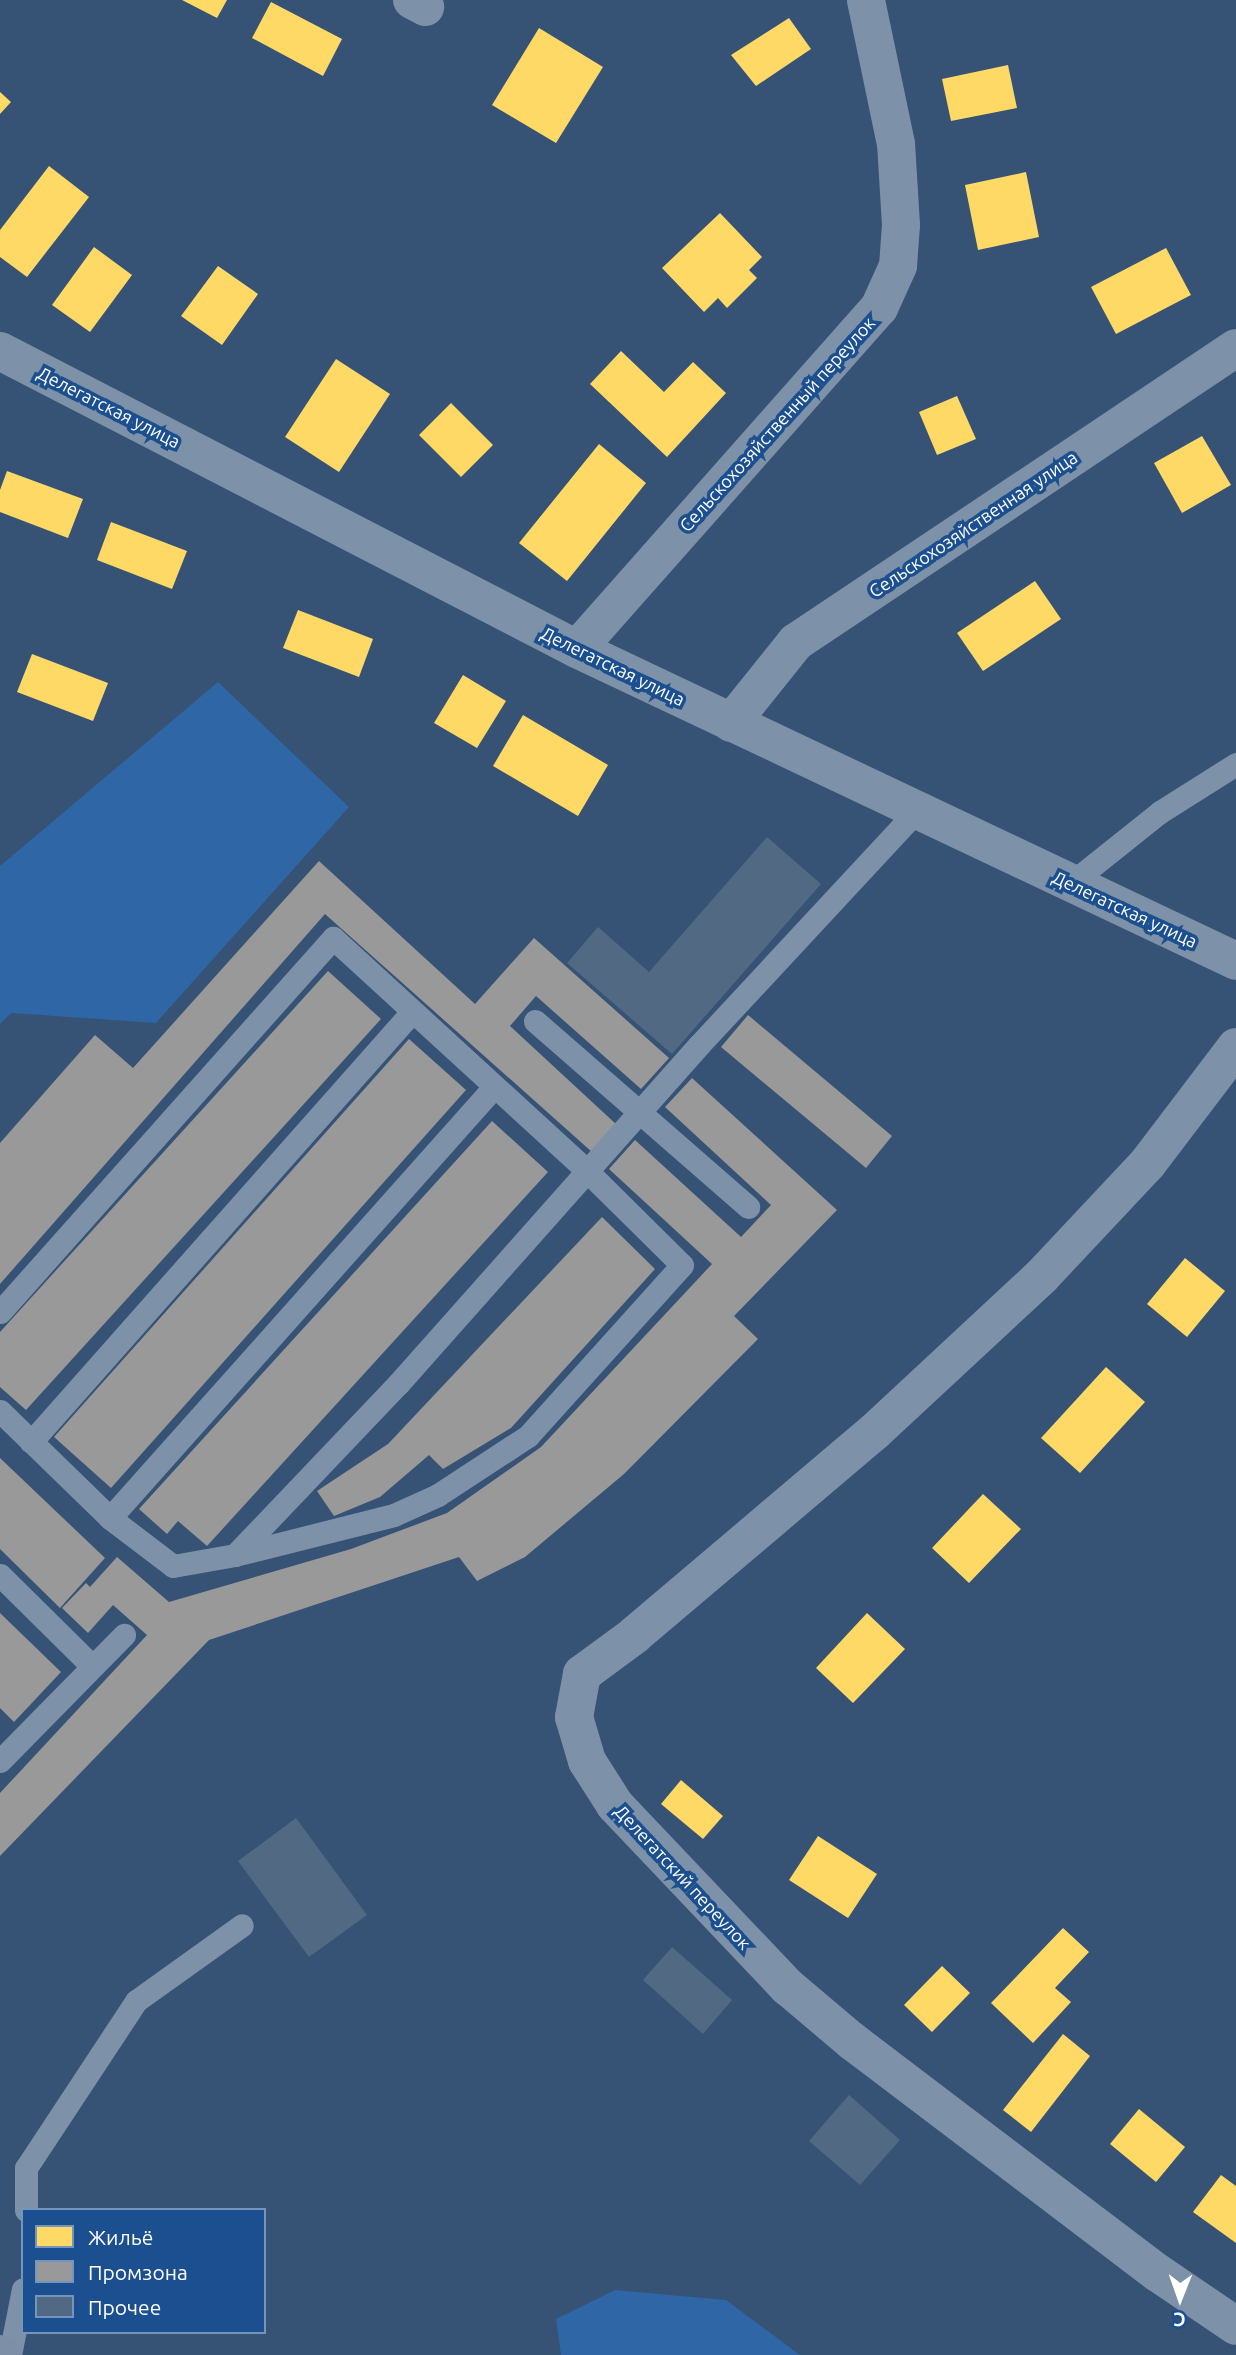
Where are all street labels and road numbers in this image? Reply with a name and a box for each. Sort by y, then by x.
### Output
street label: Сельскохозяйственный переулок [675,312,879,536]
street label: Делегатская улица [34,362,184,452]
street label: Сельскохозяйственная улица [865,446,1081,602]
street label: Делегатская улица [538,622,688,710]
street label: Делегатская улица [1049,866,1201,952]
street label: Делегатский переулок [610,1800,756,1954]

